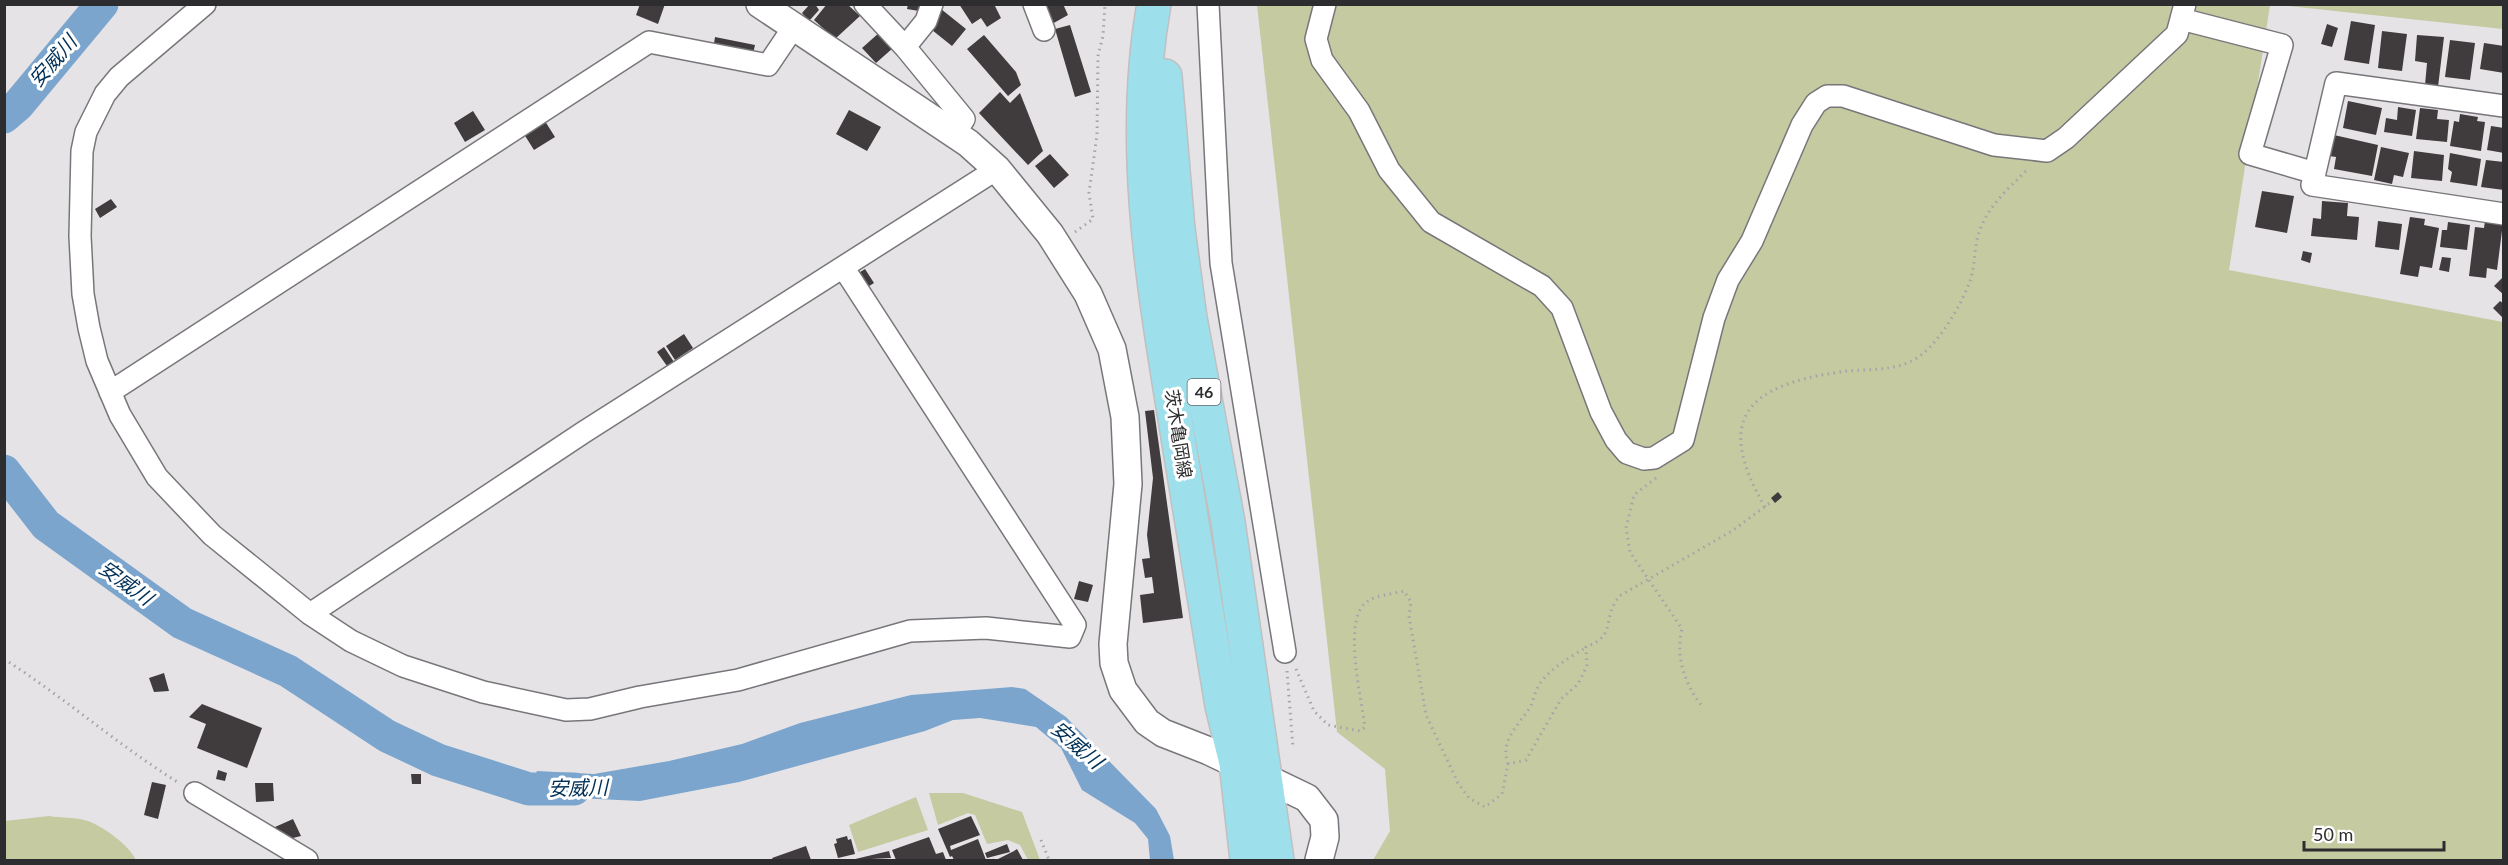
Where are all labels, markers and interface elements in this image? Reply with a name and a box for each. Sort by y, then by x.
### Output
water label: 安威川 [24,28,82,91]
road number: 46 [1188,379,1220,405]
street label: 茨木亀岡線 [1161,388,1197,480]
water label: 安威川 [95,555,160,611]
water label: 安威川 [1047,716,1110,774]
water label: 安威川 [548,774,610,800]
scale bar [2304,814,2444,852]
text: 50 m [2313,823,2353,845]

